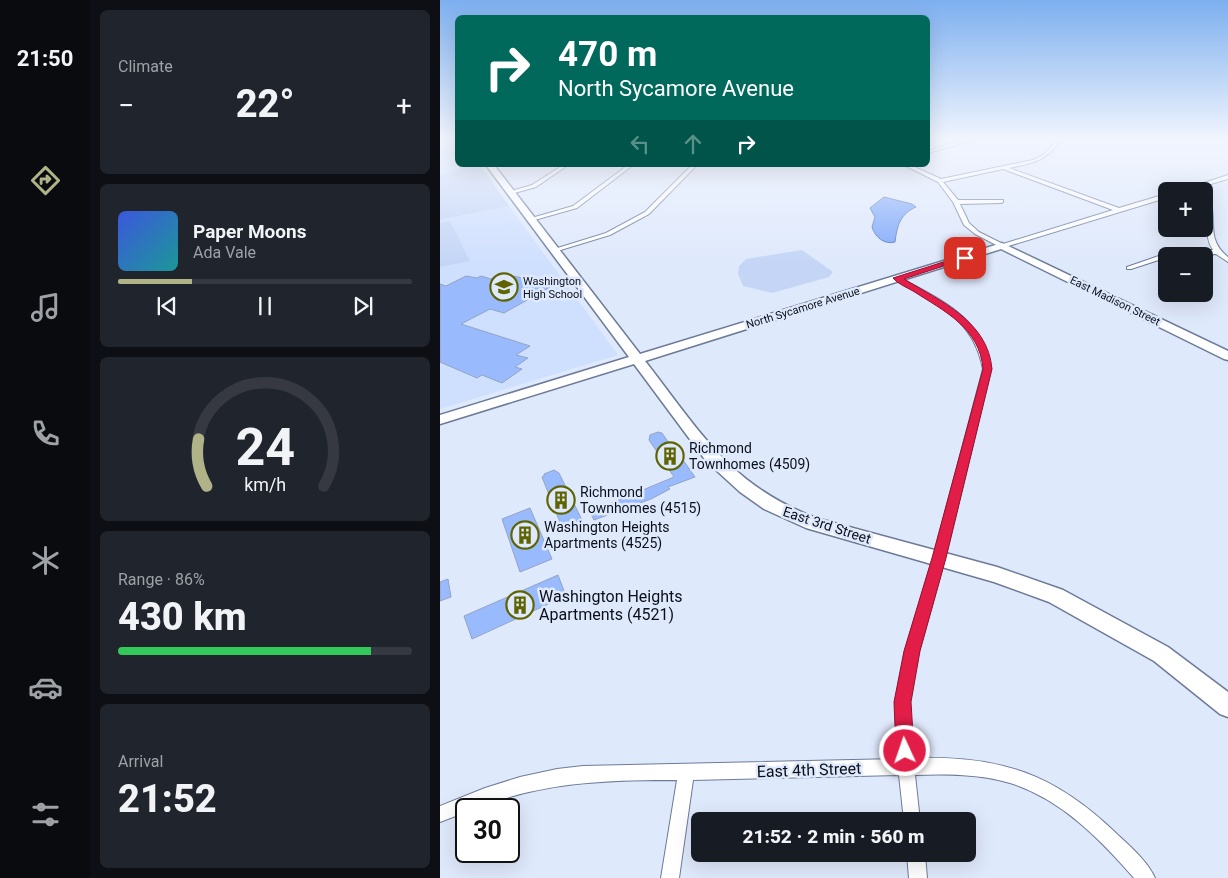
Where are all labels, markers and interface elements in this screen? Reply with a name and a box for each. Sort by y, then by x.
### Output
text: 470 m [558,34,657,75]
icon: right [475,35,540,100]
text: 21:50 [17,46,73,71]
text: Climate [118,57,173,76]
text: North Sycamore Avenue [558,76,794,101]
text: 22° [236,82,294,126]
text: − [118,89,134,122]
text: + [396,89,412,122]
icon: left [626,130,654,158]
icon: ahead [679,130,707,158]
icon: right [732,130,760,158]
icon: directions [28,163,63,198]
map controls [1158,182,1213,302]
button: + [1158,182,1213,237]
text: Paper Moons [193,220,306,243]
pin [944,237,986,279]
text: Ada Vale [193,243,256,262]
icon: arrive [951,244,979,272]
button: − [1158,247,1213,302]
school or university icon: Washington High School [489,272,519,302]
street label: East Madison Street [1068,274,1162,329]
place label: Washington High School [523,275,582,301]
street label: North Sycamore Avenue [745,284,861,331]
icon: music [28,290,63,325]
icon: previous [153,292,181,320]
icon: pause [251,292,279,320]
icon: next [349,292,377,320]
icon: phone [28,416,63,451]
text: 24 [235,417,295,478]
place label: Richmond Townhomes (4509) [689,440,810,473]
building icon: Richmond Townhomes (4509) [655,441,685,471]
text: km/h [244,474,286,495]
place label: Richmond Townhomes (4515) [580,484,701,517]
building icon: Richmond Townhomes (4515) [546,485,576,515]
street label: East 3rd Street [781,503,873,547]
place label: Washington Heights Apartments (4525) [544,519,670,552]
building icon: Washington Heights Apartments (4525) [510,520,540,550]
icon: climate [28,543,63,578]
text: Range · 86% [118,570,205,589]
place label: Washington Heights Apartments (4521) [539,587,683,624]
building icon: Washington Heights Apartments (4521) [505,590,535,620]
text: 430 km [118,595,247,639]
icon: car [28,670,63,705]
position arrow [878,724,930,776]
text: Arrival [118,752,163,771]
street label: East 4th Street [756,759,862,781]
text: 21:52 [118,777,217,821]
icon: filters [28,797,63,832]
speed limit sign: 30 [455,798,520,863]
text: 21:52 · 2 min · 560 m [742,825,925,848]

